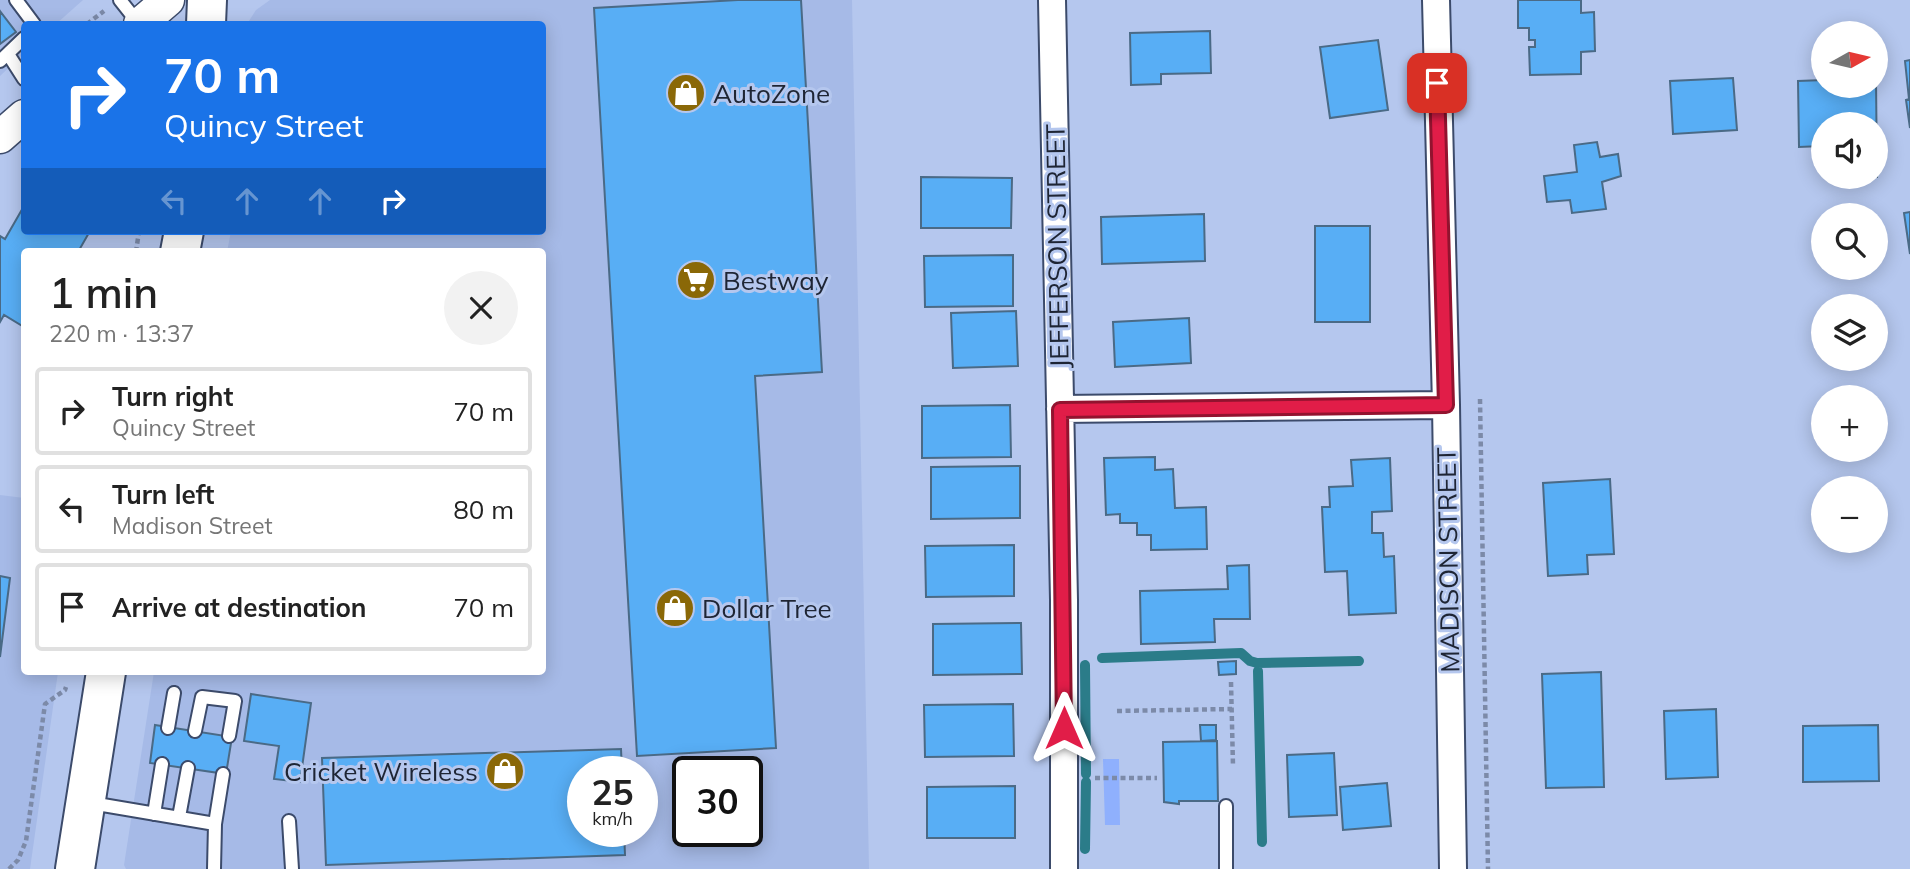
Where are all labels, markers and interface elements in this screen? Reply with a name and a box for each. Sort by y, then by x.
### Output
north arrow [1811,21,1888,98]
map controls [1811,21,1888,553]
text: 70 m [164,44,280,105]
icon: right [49,49,140,140]
pin [1407,53,1467,113]
icon: arrive [1418,64,1456,102]
shop icon: AutoZone [665,72,707,114]
place label: AutoZone [713,77,830,110]
text: Quincy Street [164,105,363,145]
button: sound [1811,112,1888,189]
street label: JEFFERSON STREET [1038,123,1076,368]
icon: left [155,182,193,220]
icon: ahead [228,182,266,220]
icon: ahead [301,182,339,220]
icon: right [374,182,412,220]
button: search [1811,203,1888,280]
supermarket icon: Bestway [675,259,717,301]
place label: Bestway [723,264,829,297]
text: 1 min [49,266,158,319]
button: close [444,271,518,345]
button: layers [1811,294,1888,371]
text: 220 m · 13:37 [49,319,194,348]
text: Turn right [112,380,233,413]
button: + [1811,385,1888,462]
icon: right [53,392,91,430]
text: 70 m [453,395,514,428]
text: Quincy Street [112,413,255,442]
street label: MADISON STREET [1430,447,1466,673]
button: − [1811,476,1888,553]
text: Turn left [112,478,214,511]
icon: left [53,490,91,528]
text: 80 m [453,493,514,526]
text: Madison Street [112,511,272,540]
shop icon: Dollar Tree [654,587,696,629]
icon: arrive [53,588,91,626]
text: Arrive at destination [112,591,367,624]
text: 70 m [453,591,514,624]
place label: Dollar Tree [702,592,832,625]
position arrow [1027,691,1101,765]
shop icon: Cricket Wireless [484,750,526,792]
place label: Cricket Wireless [284,755,478,788]
speed limit sign: 30 [672,756,763,847]
text: 25 [591,770,634,814]
text: km/h [592,807,633,830]

